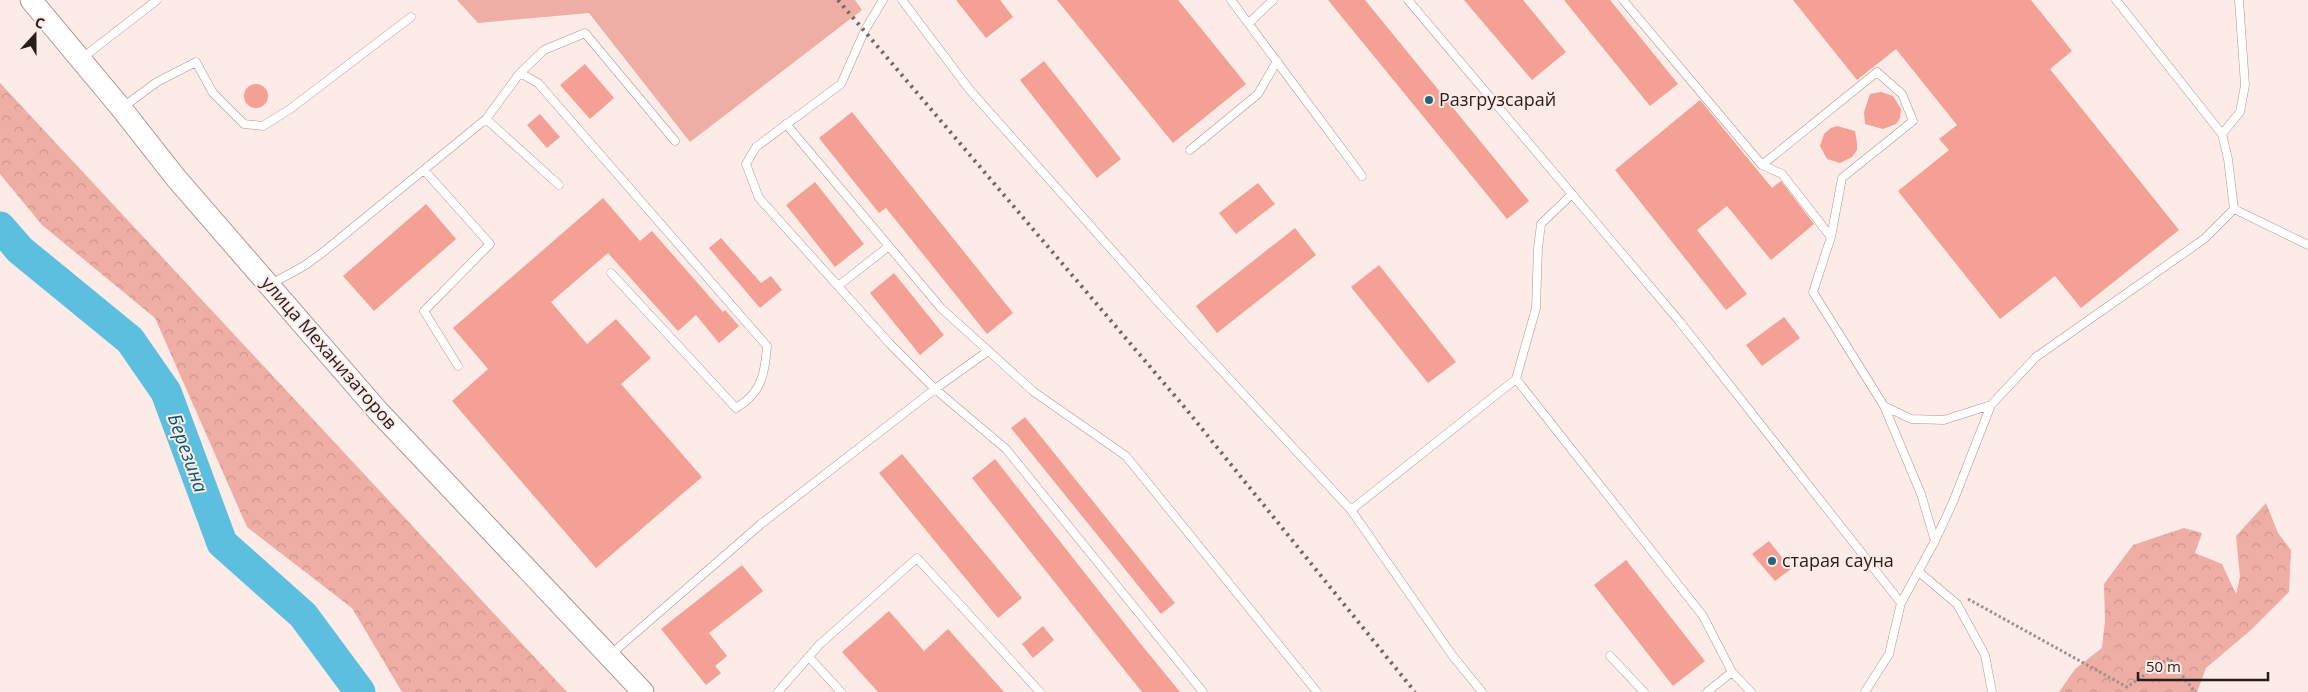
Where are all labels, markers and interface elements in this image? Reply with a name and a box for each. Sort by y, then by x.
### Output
north arrow [10,10,60,60]
text: С [32,12,47,33]
place label: Разгрузсарай [1439,87,1556,111]
marker: Разгрузсарай [1423,94,1435,106]
street label: улица Механизаторов [257,271,403,434]
water label: Березина [162,410,214,496]
place label: старая сауна [1782,548,1894,572]
marker: старая сауна [1766,555,1778,567]
scale bar [2138,650,2268,682]
text: 50 m [2146,656,2181,676]

